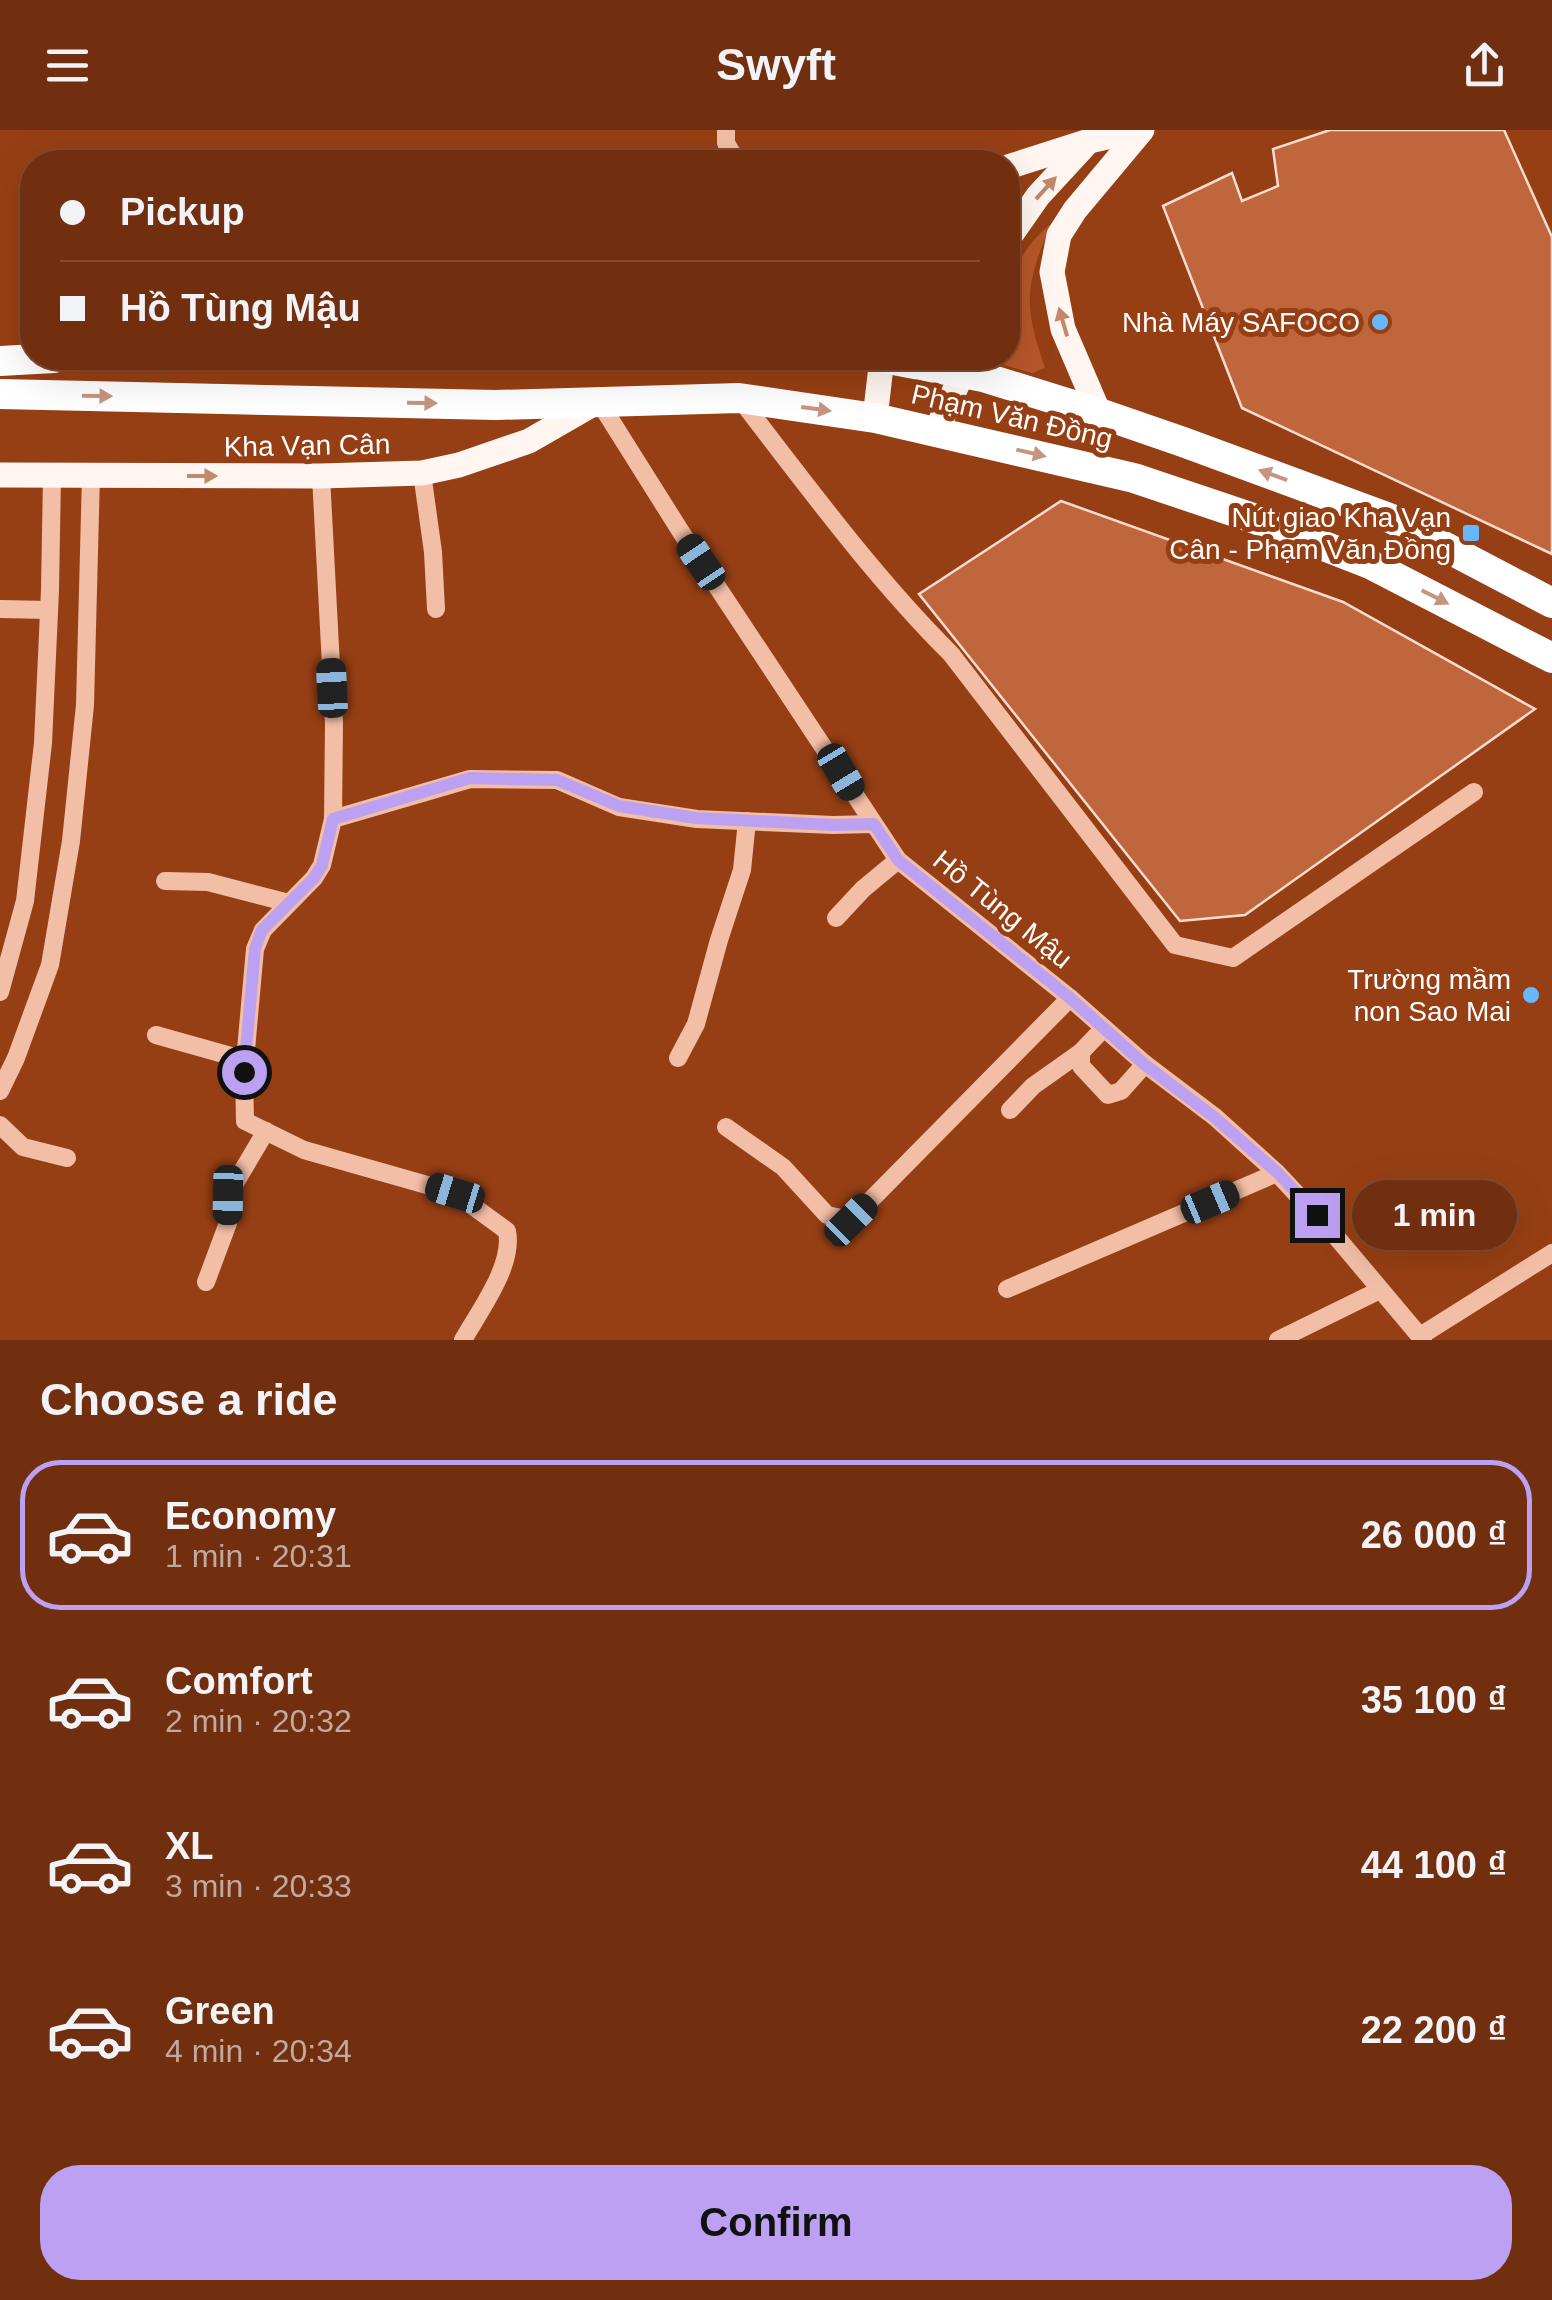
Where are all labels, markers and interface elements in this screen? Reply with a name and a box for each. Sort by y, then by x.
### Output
icon: menu [40,38,95,93]
icon: share [1457,38,1512,93]
text: Swyft [716,39,836,90]
one-way arrow [1034,176,1056,201]
text: Pickup [120,191,245,233]
text: Hồ Tùng Mậu [120,287,361,329]
one-way arrow [1054,307,1070,338]
place label: Nhà Máy SAFOCO [1122,307,1360,338]
marker: Nhà Máy SAFOCO [1369,311,1391,333]
street label: Phạm Văn Đồng [908,378,1115,455]
one-way arrow [82,389,114,405]
one-way arrow [407,396,439,412]
one-way arrow [801,402,833,418]
street label: Kha Vạn Cân [223,429,391,462]
one-way arrow [1016,446,1047,461]
one-way arrow [1258,467,1288,482]
one-way arrow [187,468,219,484]
place label: Nút giao Kha Vạn Cân - Phạm Văn Đồng [1169,502,1451,565]
marker: Nút giao Kha Vạn Cân - Phạm Văn Đồng [1460,522,1482,544]
car [672,529,730,595]
one-way arrow [1420,588,1449,605]
car [315,657,349,719]
car [813,739,869,805]
street label: Hồ Tùng Mậu [927,844,1078,975]
place label: Trường mầm non Sao Mai [1347,964,1511,1027]
marker: Trường mầm non Sao Mai [1520,984,1542,1006]
route start [222,1050,267,1095]
car [212,1165,244,1225]
car [422,1170,488,1216]
car [1177,1176,1243,1228]
callout: 1 min [1352,1180,1517,1250]
car [819,1188,883,1252]
route end [1295,1193,1340,1238]
text: 1 min [1393,1197,1476,1233]
text: Choose a ride [40,1374,338,1425]
icon: car [45,1490,135,1580]
text: Economy [165,1495,336,1537]
text: 26 000 ₫ [1361,1514,1507,1556]
text: 1 min · 20:31 [165,1538,352,1574]
icon: car [45,1655,135,1745]
text: Comfort [165,1660,313,1702]
text: 35 100 ₫ [1361,1679,1507,1721]
text: 2 min · 20:32 [165,1703,352,1739]
icon: car [45,1820,135,1910]
text: XL [165,1825,214,1867]
text: 44 100 ₫ [1361,1844,1507,1886]
text: 3 min · 20:33 [165,1868,352,1904]
icon: car [45,1985,135,2075]
text: Green [165,1990,275,2032]
text: 22 200 ₫ [1361,2009,1507,2051]
text: 4 min · 20:34 [165,2033,352,2069]
button: Confirm [40,2165,1512,2280]

